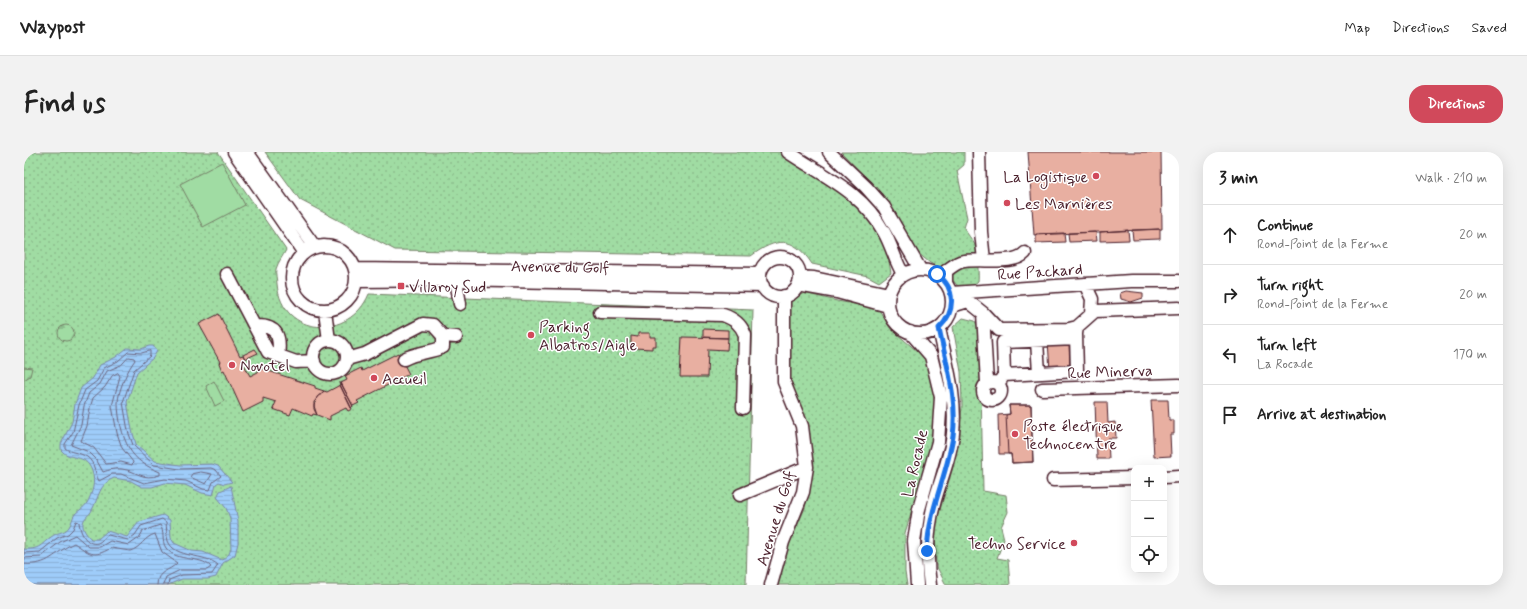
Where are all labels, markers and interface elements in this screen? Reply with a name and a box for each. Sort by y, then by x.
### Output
text: Waypost [20,15,85,40]
text: Map [1344,19,1370,37]
text: Directions [1392,19,1450,37]
text: Saved [1472,19,1507,37]
button: Directions [1409,85,1503,123]
text: Find us [24,86,105,123]
place label: La Logistique [1003,167,1088,189]
text: 3 min [1219,167,1258,189]
text: Walk · 210 m [1415,170,1487,187]
marker: La Logistique [1091,171,1101,181]
place label: Les Marnières [1015,194,1113,215]
marker: Les Marnières [1002,198,1012,208]
text: Continue [1257,216,1313,236]
icon: ahead [1219,224,1241,246]
text: 20 m [1459,226,1487,243]
text: Rond-Point de la Ferme [1257,236,1388,253]
street label: Avenue du Golf [511,256,610,279]
street label: Rue Packard [997,259,1083,286]
route start [928,265,946,283]
text: Turn right [1257,276,1324,296]
place label: Villaroy Sud [409,277,486,298]
marker: Villaroy Sud [396,281,406,291]
icon: right [1219,284,1241,306]
text: 20 m [1459,286,1487,303]
text: Rond-Point de la Ferme [1257,296,1388,313]
place label: Parking Albatros/Aigle [539,317,637,356]
marker: Parking Albatros/Aigle [526,330,536,340]
text: Turn left [1257,336,1317,356]
icon: left [1219,344,1241,366]
text: 170 m [1453,346,1487,363]
place label: Novotel [240,356,289,377]
text: La Rocade [1257,356,1313,373]
marker: Novotel [227,360,237,370]
street label: Rue Minerva [1067,361,1153,384]
place label: Accueil [382,369,427,390]
marker: Accueil [369,373,379,383]
icon: arrive [1219,404,1241,426]
text: Arrive at destination [1257,405,1386,425]
place label: Poste électrique Technocentre [1023,416,1124,455]
street label: La Rocade [897,427,933,499]
marker: Poste électrique Technocentre [1010,429,1020,439]
map controls [1131,465,1167,573]
button: + [1131,465,1167,501]
street label: Avenue du Golf [752,468,801,569]
button: − [1131,501,1167,537]
place label: Techno Service [968,534,1066,555]
button: locate [1131,537,1167,573]
marker: Techno Service [1069,538,1079,548]
route end [918,542,936,560]

